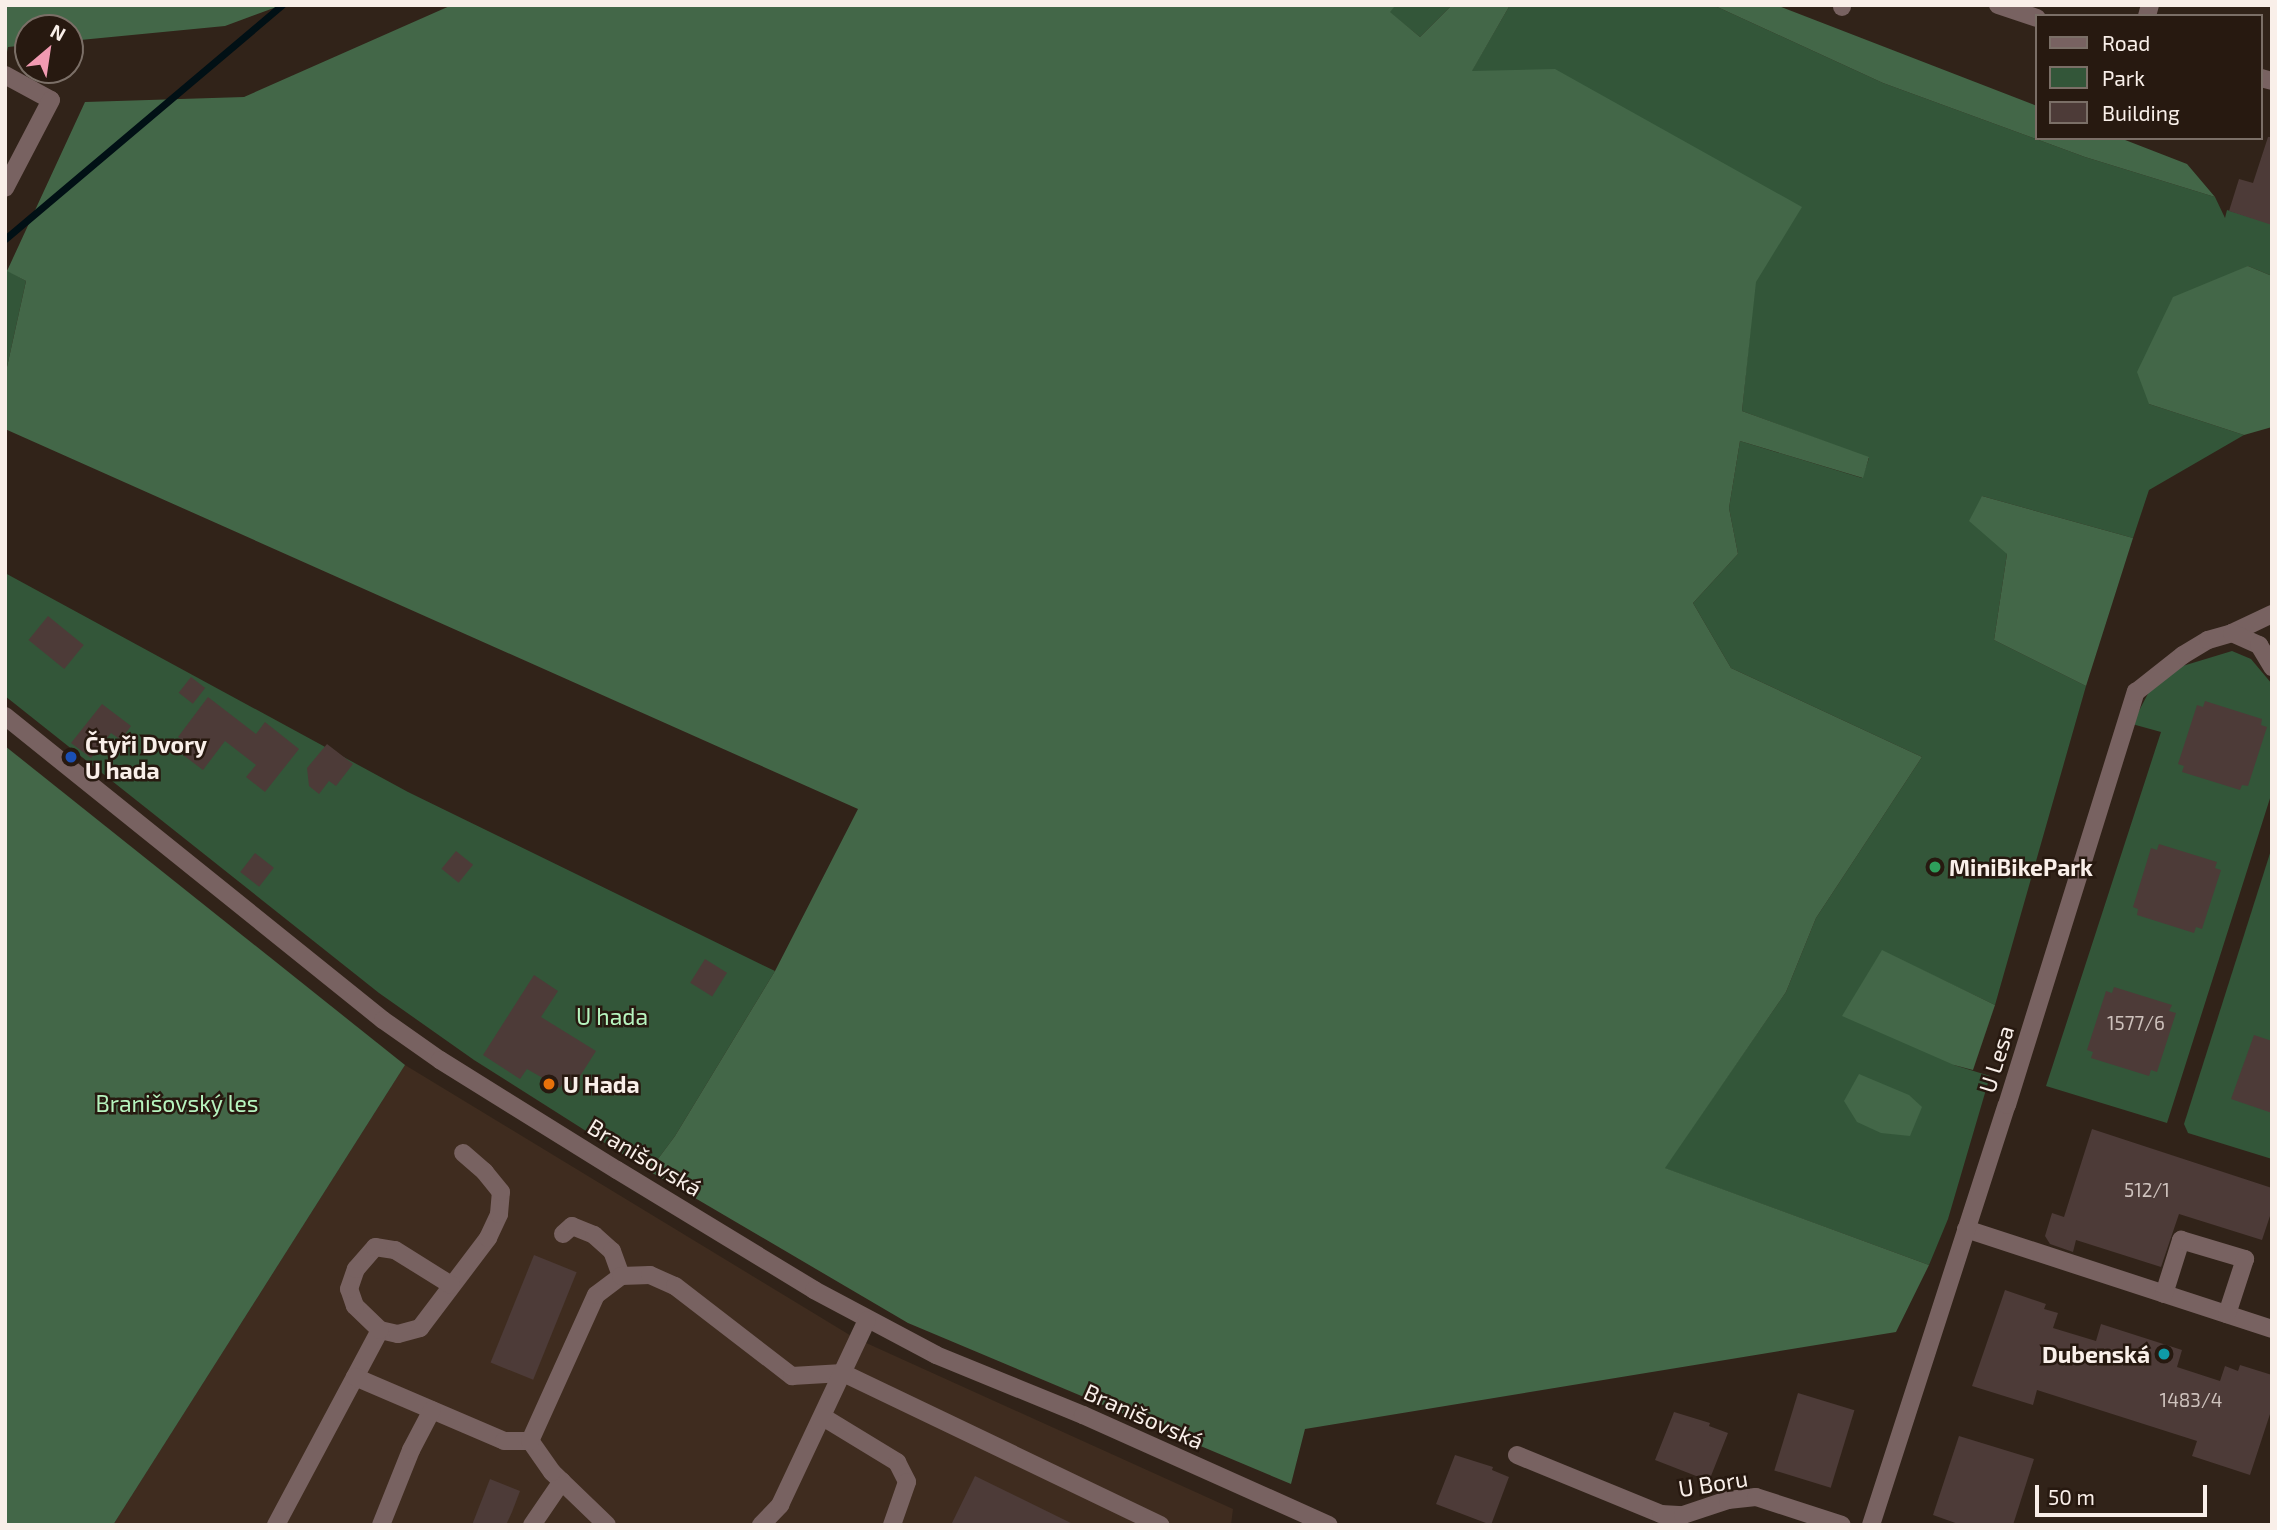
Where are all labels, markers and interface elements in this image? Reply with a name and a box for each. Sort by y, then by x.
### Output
north arrow [14,14,84,84]
legend [2036,14,2263,140]
text: N [47,19,70,45]
text: Road [2102,30,2150,55]
text: Park [2102,65,2145,90]
text: Building [2102,100,2180,125]
place label: Čtyři Dvory U hada [85,730,207,784]
marker: Čtyři Dvory U hada [63,749,79,765]
place label: MiniBikePark [1949,853,2093,881]
marker: MiniBikePark [1927,859,1943,875]
park label: U hada [576,1002,648,1030]
house number: 1577/6 [2107,1012,2165,1034]
street label: U Lesa [1973,1022,2019,1096]
place label: U Hada [563,1070,640,1098]
marker: U Hada [541,1076,557,1092]
park label: Branišovský les [95,1089,259,1117]
street label: Branišovská [583,1112,707,1202]
house number: 512/1 [2124,1179,2170,1201]
place label: Dubenská [2042,1340,2150,1368]
marker: Dubenská [2156,1346,2172,1362]
street label: Branišovská [1080,1377,1208,1455]
house number: 1483/4 [2160,1389,2222,1411]
street label: U Boru [1676,1464,1750,1502]
scale bar [2039,1470,2210,1514]
text: 50 m [2048,1484,2095,1509]

